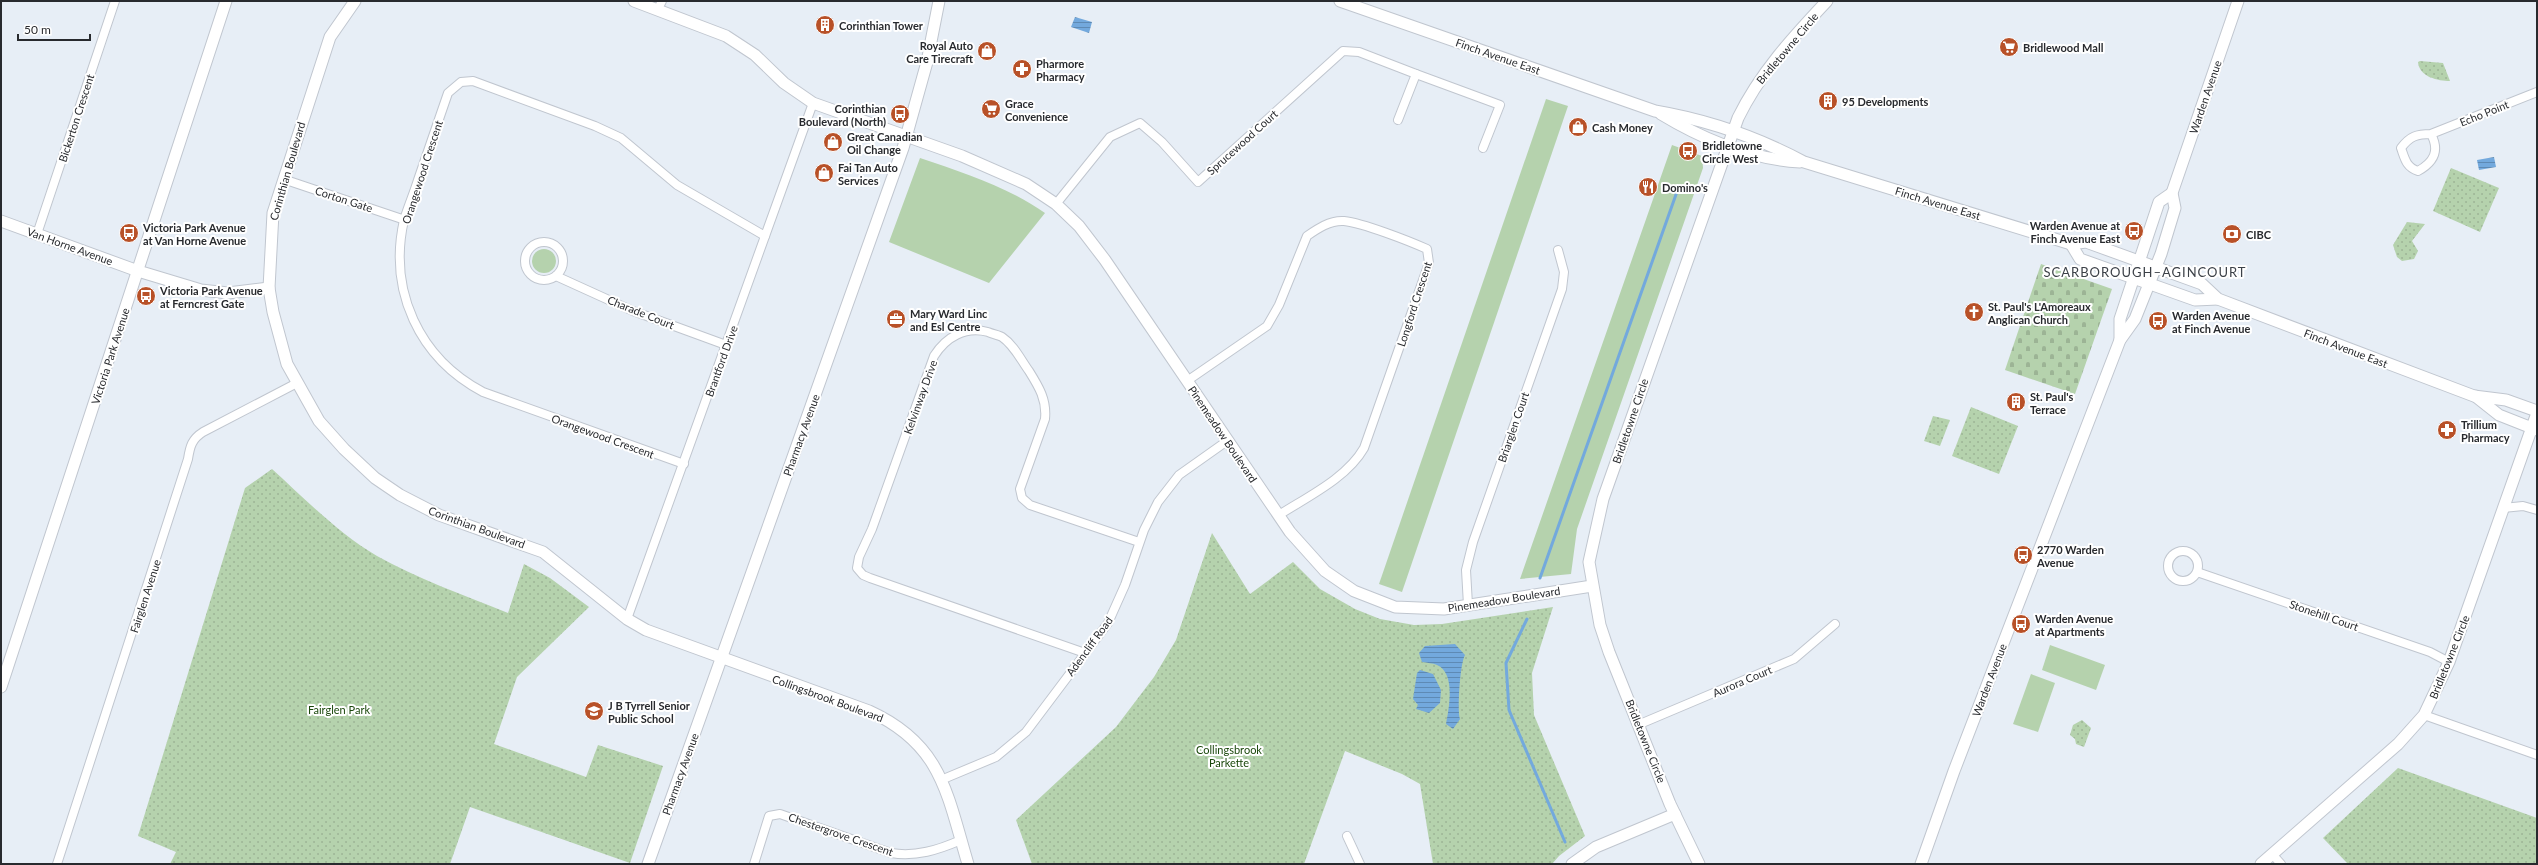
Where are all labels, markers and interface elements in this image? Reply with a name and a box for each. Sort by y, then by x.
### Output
street label: Bridletowne Circle [1753,10,1821,86]
building icon: Corinthian Tower [814,14,836,36]
scale bar [18,16,90,42]
place label: Corinthian Tower [839,19,924,32]
text: 50 m [24,22,51,37]
street label: Finch Avenue East [1454,35,1542,77]
supermarket icon: Bridlewood Mall [1998,36,2020,58]
place label: Royal Auto Care Tirecraft [906,39,973,65]
shop icon: Royal Auto Care Tirecraft [976,40,998,62]
place label: Bridlewood Mall [2023,41,2104,54]
place label: Pharmore Pharmacy [1036,57,1085,83]
pharmacy icon: Pharmore Pharmacy [1011,58,1033,80]
street label: Warden Avenue [2186,58,2224,136]
street label: Bickerton Crescent [56,72,96,164]
building icon: 95 Developments [1817,90,1839,112]
place label: 95 Developments [1842,95,1929,108]
place label: Grace Convenience [1005,97,1068,123]
street label: Echo Point [2458,97,2510,129]
supermarket icon: Grace Convenience [980,98,1002,120]
place label: Corinthian Boulevard (North) [799,102,886,128]
bus stop icon: Corinthian Boulevard (North) [889,103,911,125]
street label: Sprucewood Court [1204,107,1280,177]
shop icon: Cash Money [1567,116,1589,138]
street label: Orangewood Crescent [399,118,445,225]
street label: Corinthian Boulevard [267,120,307,222]
place label: Cash Money [1592,121,1653,134]
place label: Great Canadian Oil Change [847,130,922,156]
shop icon: Great Canadian Oil Change [822,131,844,153]
place label: Bridletowne Circle West [1702,139,1762,165]
bus stop icon: Bridletowne Circle West [1677,140,1699,162]
place label: Fai Tan Auto Services [838,161,898,187]
shop icon: Fai Tan Auto Services [813,162,835,184]
restaurant icon: Domino's [1637,176,1659,198]
place label: Domino's [1662,181,1708,194]
street label: Corton Gate [314,184,375,214]
street label: Finch Avenue East [1894,184,1982,222]
place label: Warden Avenue at Finch Avenue East [2030,219,2121,245]
bus stop icon: Warden Avenue at Finch Avenue East [2123,220,2145,242]
place label: Victoria Park Avenue at Van Horne Avenue [142,221,246,247]
bus stop icon: Victoria Park Avenue at Van Horne Avenue [118,222,140,244]
bank icon: CIBC [2221,223,2243,245]
street label: Van Horne Avenue [25,224,115,268]
place label: CIBC [2246,228,2272,241]
street label: Longford Crescent [1394,260,1434,348]
district label: SCARBOROUGH–AGINCOURT [2043,264,2247,280]
place label: Victoria Park Avenue at Ferncrest Gate [159,284,263,310]
bus stop icon: Victoria Park Avenue at Ferncrest Gate [135,285,157,307]
street label: Charade Court [606,293,676,331]
place label: St. Paul's L'Amoreaux Anglican Church [1987,300,2091,326]
church icon: St. Paul's L'Amoreaux Anglican Church [1963,301,1985,323]
street label: Victoria Park Avenue [88,306,132,406]
place label: Mary Ward Linc and Esl Centre [910,307,988,333]
office icon: Mary Ward Linc and Esl Centre [885,308,907,330]
place label: Warden Avenue at Finch Avenue [2172,309,2250,335]
bus stop icon: Warden Avenue at Finch Avenue [2147,310,2169,332]
street label: Brantford Drive [702,323,740,398]
street label: Finch Avenue East [2302,326,2390,370]
street label: Kelvinway Drive [901,358,940,436]
street label: Bridletowne Circle [1609,377,1651,465]
street label: Pinemeadow Boulevard [1186,383,1260,485]
street label: Briarglen Court [1495,390,1531,464]
place label: St. Paul's Terrace [2030,390,2074,416]
building icon: St. Paul's Terrace [2005,391,2027,413]
street label: Pharmacy Avenue [780,392,822,478]
street label: Orangewood Crescent [550,411,656,461]
place label: Trillium Pharmacy [2461,418,2510,444]
pharmacy icon: Trillium Pharmacy [2436,419,2458,441]
street label: Corinthian Boulevard [427,503,527,551]
place label: 2770 Warden Avenue [2036,543,2104,569]
bus stop icon: 2770 Warden Avenue [2012,544,2034,566]
street label: Fairglen Avenue [127,557,163,634]
street label: Pinemeadow Boulevard [1447,584,1561,614]
street label: Stonehill Court [2288,597,2360,633]
place label: Warden Avenue at Apartments [2035,612,2113,638]
bus stop icon: Warden Avenue at Apartments [2010,613,2032,635]
street label: Bridletowne Circle [2426,613,2472,701]
street label: Adencliff Road [1063,614,1115,678]
street label: Warden Avenue [1969,642,2009,718]
street label: Aurora Court [1710,663,1774,699]
street label: Collingsbrook Boulevard [771,672,885,724]
street label: Bridletowne Circle [1623,697,1669,785]
place label: J B Tyrrell Senior Public School [608,699,691,725]
school or university icon: J B Tyrrell Senior Public School [583,700,605,722]
park label: Fairglen Park [308,703,370,716]
street label: Pharmacy Avenue [659,731,701,817]
park label: Collingsbrook Parkette [1196,743,1262,769]
street label: Chestergrove Crescent [787,810,895,858]

